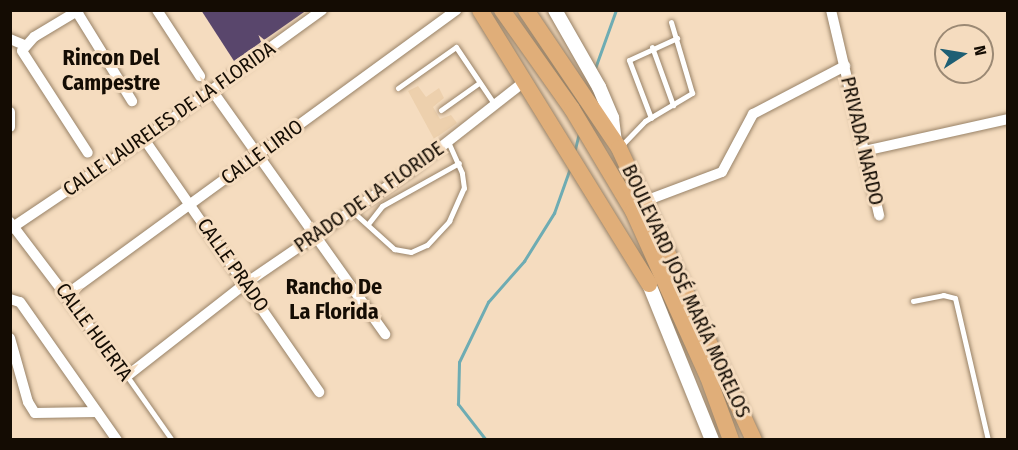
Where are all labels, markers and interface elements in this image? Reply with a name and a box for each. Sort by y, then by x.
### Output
north arrow [934,24,994,84]
street label: CALLE LAURELES DE LA FLORIDA [58,36,280,202]
district label: Rincon Del Campestre [62,44,160,96]
text: N [970,44,990,57]
street label: PRIVADA NARDO [836,74,888,208]
street label: CALLE LIRIO [216,114,308,190]
street label: PRADO DE LA FLORIDE [290,136,448,258]
street label: BOULEVARD JOSÉ MARÍA MORELOS [617,161,755,421]
street label: CALLE PRADO [192,214,274,316]
district label: Rancho De La Florida [286,273,382,324]
street label: CALLE HUERTA [50,278,138,386]

